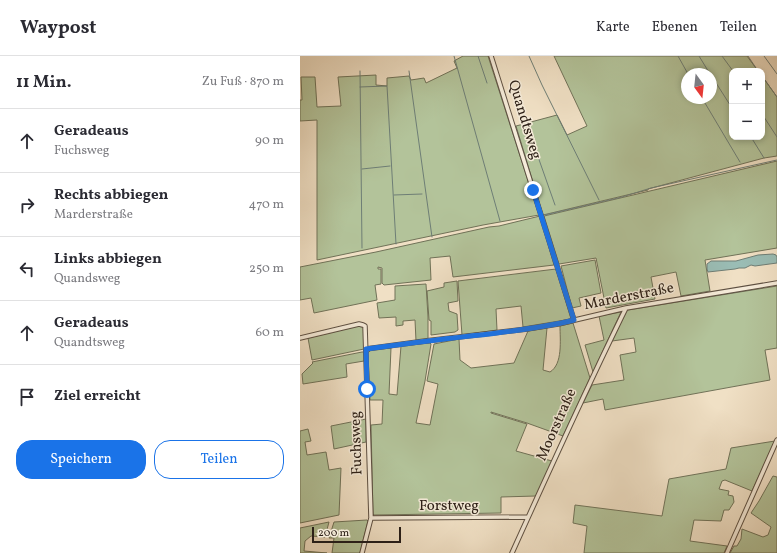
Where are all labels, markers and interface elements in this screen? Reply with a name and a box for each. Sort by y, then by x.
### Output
text: Waypost [20,15,96,41]
text: Karte [596,18,630,37]
text: Ebenen [652,18,698,37]
text: Teilen [720,18,757,37]
north arrow [681,68,717,104]
map controls [729,68,765,140]
button: + [729,68,765,104]
text: 11 Min. [16,71,72,94]
text: Zu Fuß · 870 m [202,73,284,91]
street label: Quandtsweg [502,78,546,163]
button: − [729,104,765,140]
text: Geradeaus [54,121,129,142]
icon: ahead [16,130,38,152]
text: 90 m [255,132,284,150]
text: Fuchsweg [54,142,110,160]
route end [524,181,542,199]
text: Rechts abbiegen [54,185,169,206]
icon: right [16,194,38,216]
text: 470 m [249,196,284,214]
text: Marderstraße [54,206,133,224]
text: Links abbiegen [54,249,162,270]
icon: left [16,258,38,280]
text: 250 m [249,260,284,278]
text: Quandsweg [54,270,120,288]
street label: Marderstraße [582,278,676,316]
text: Geradeaus [54,313,129,334]
icon: ahead [16,322,38,344]
text: 60 m [256,324,284,342]
text: Quandtsweg [54,334,125,352]
route start [358,380,376,398]
street label: Moorstraße [532,385,582,465]
icon: arrive [16,386,38,408]
text: Ziel erreicht [54,386,141,407]
street label: Fuchsweg [345,410,369,475]
button: Speichern [16,440,146,479]
button: Teilen [154,440,284,479]
street label: Forstweg [419,496,479,517]
scale bar [312,525,401,544]
text: 200 m [318,526,349,541]

